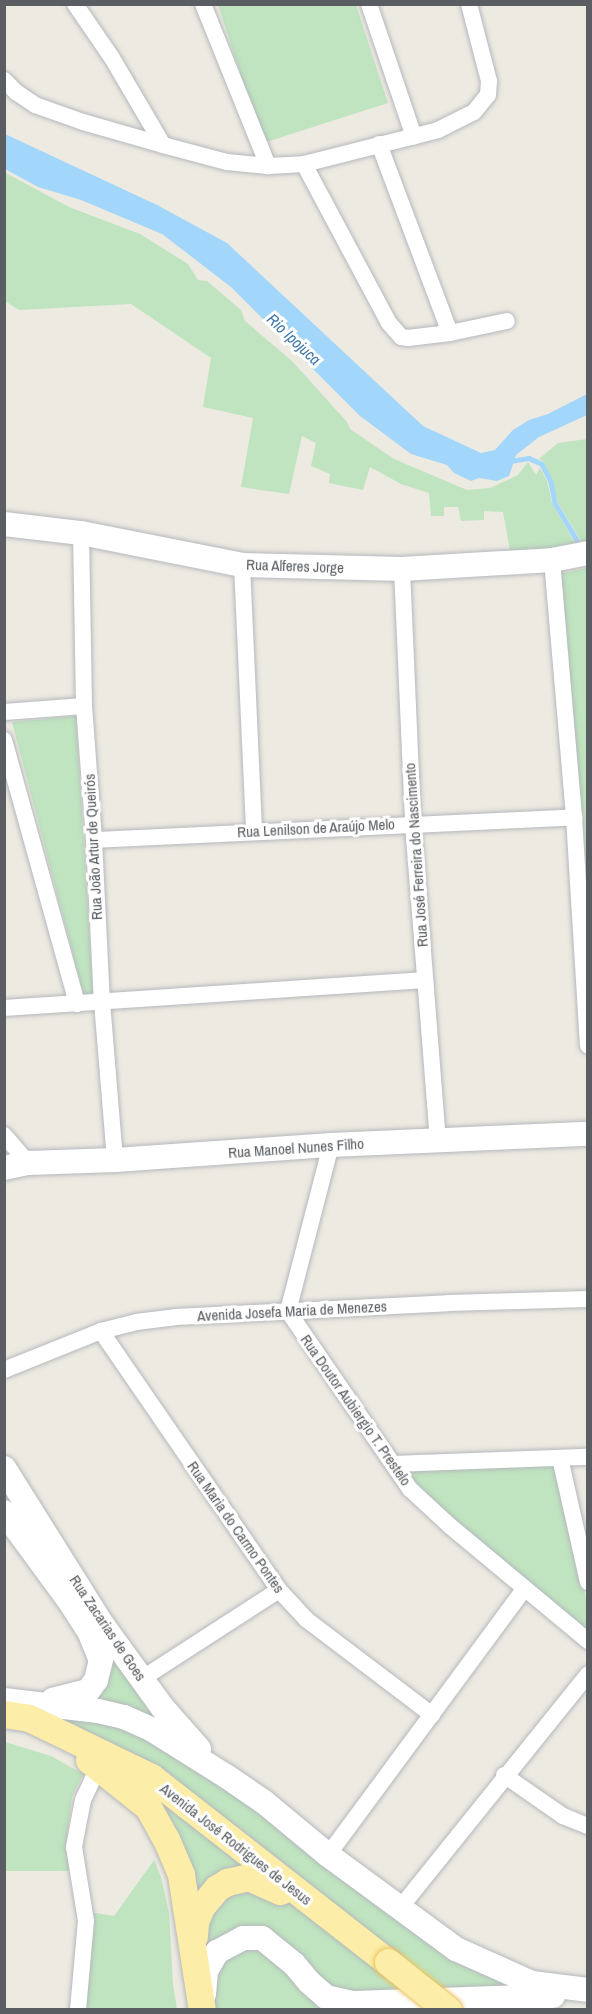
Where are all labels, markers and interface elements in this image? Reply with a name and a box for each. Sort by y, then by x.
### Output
water label: Rio Ipojuca [263,309,325,369]
street label: Rua Alferes Jorge [245,555,345,577]
street label: Rua José Ferreira do Nascimento [401,762,431,948]
street label: Rua João Artur de Queirós [80,773,106,921]
street label: Rua Lenilson de Araújo Melo [236,815,396,841]
street label: Rua Manoel Nunes Filho [228,1134,364,1162]
street label: Avenida Josefa Maria de Menezes [197,1297,387,1325]
street label: Rua Doutor Aubiergio T. Prestelo [297,1331,415,1489]
street label: Rua Maria do Carmo Pontes [184,1458,288,1596]
street label: Rua Zacarias de Goes [66,1572,150,1684]
street label: Avenida José Rodrigues de Jesus [157,1779,315,1909]

